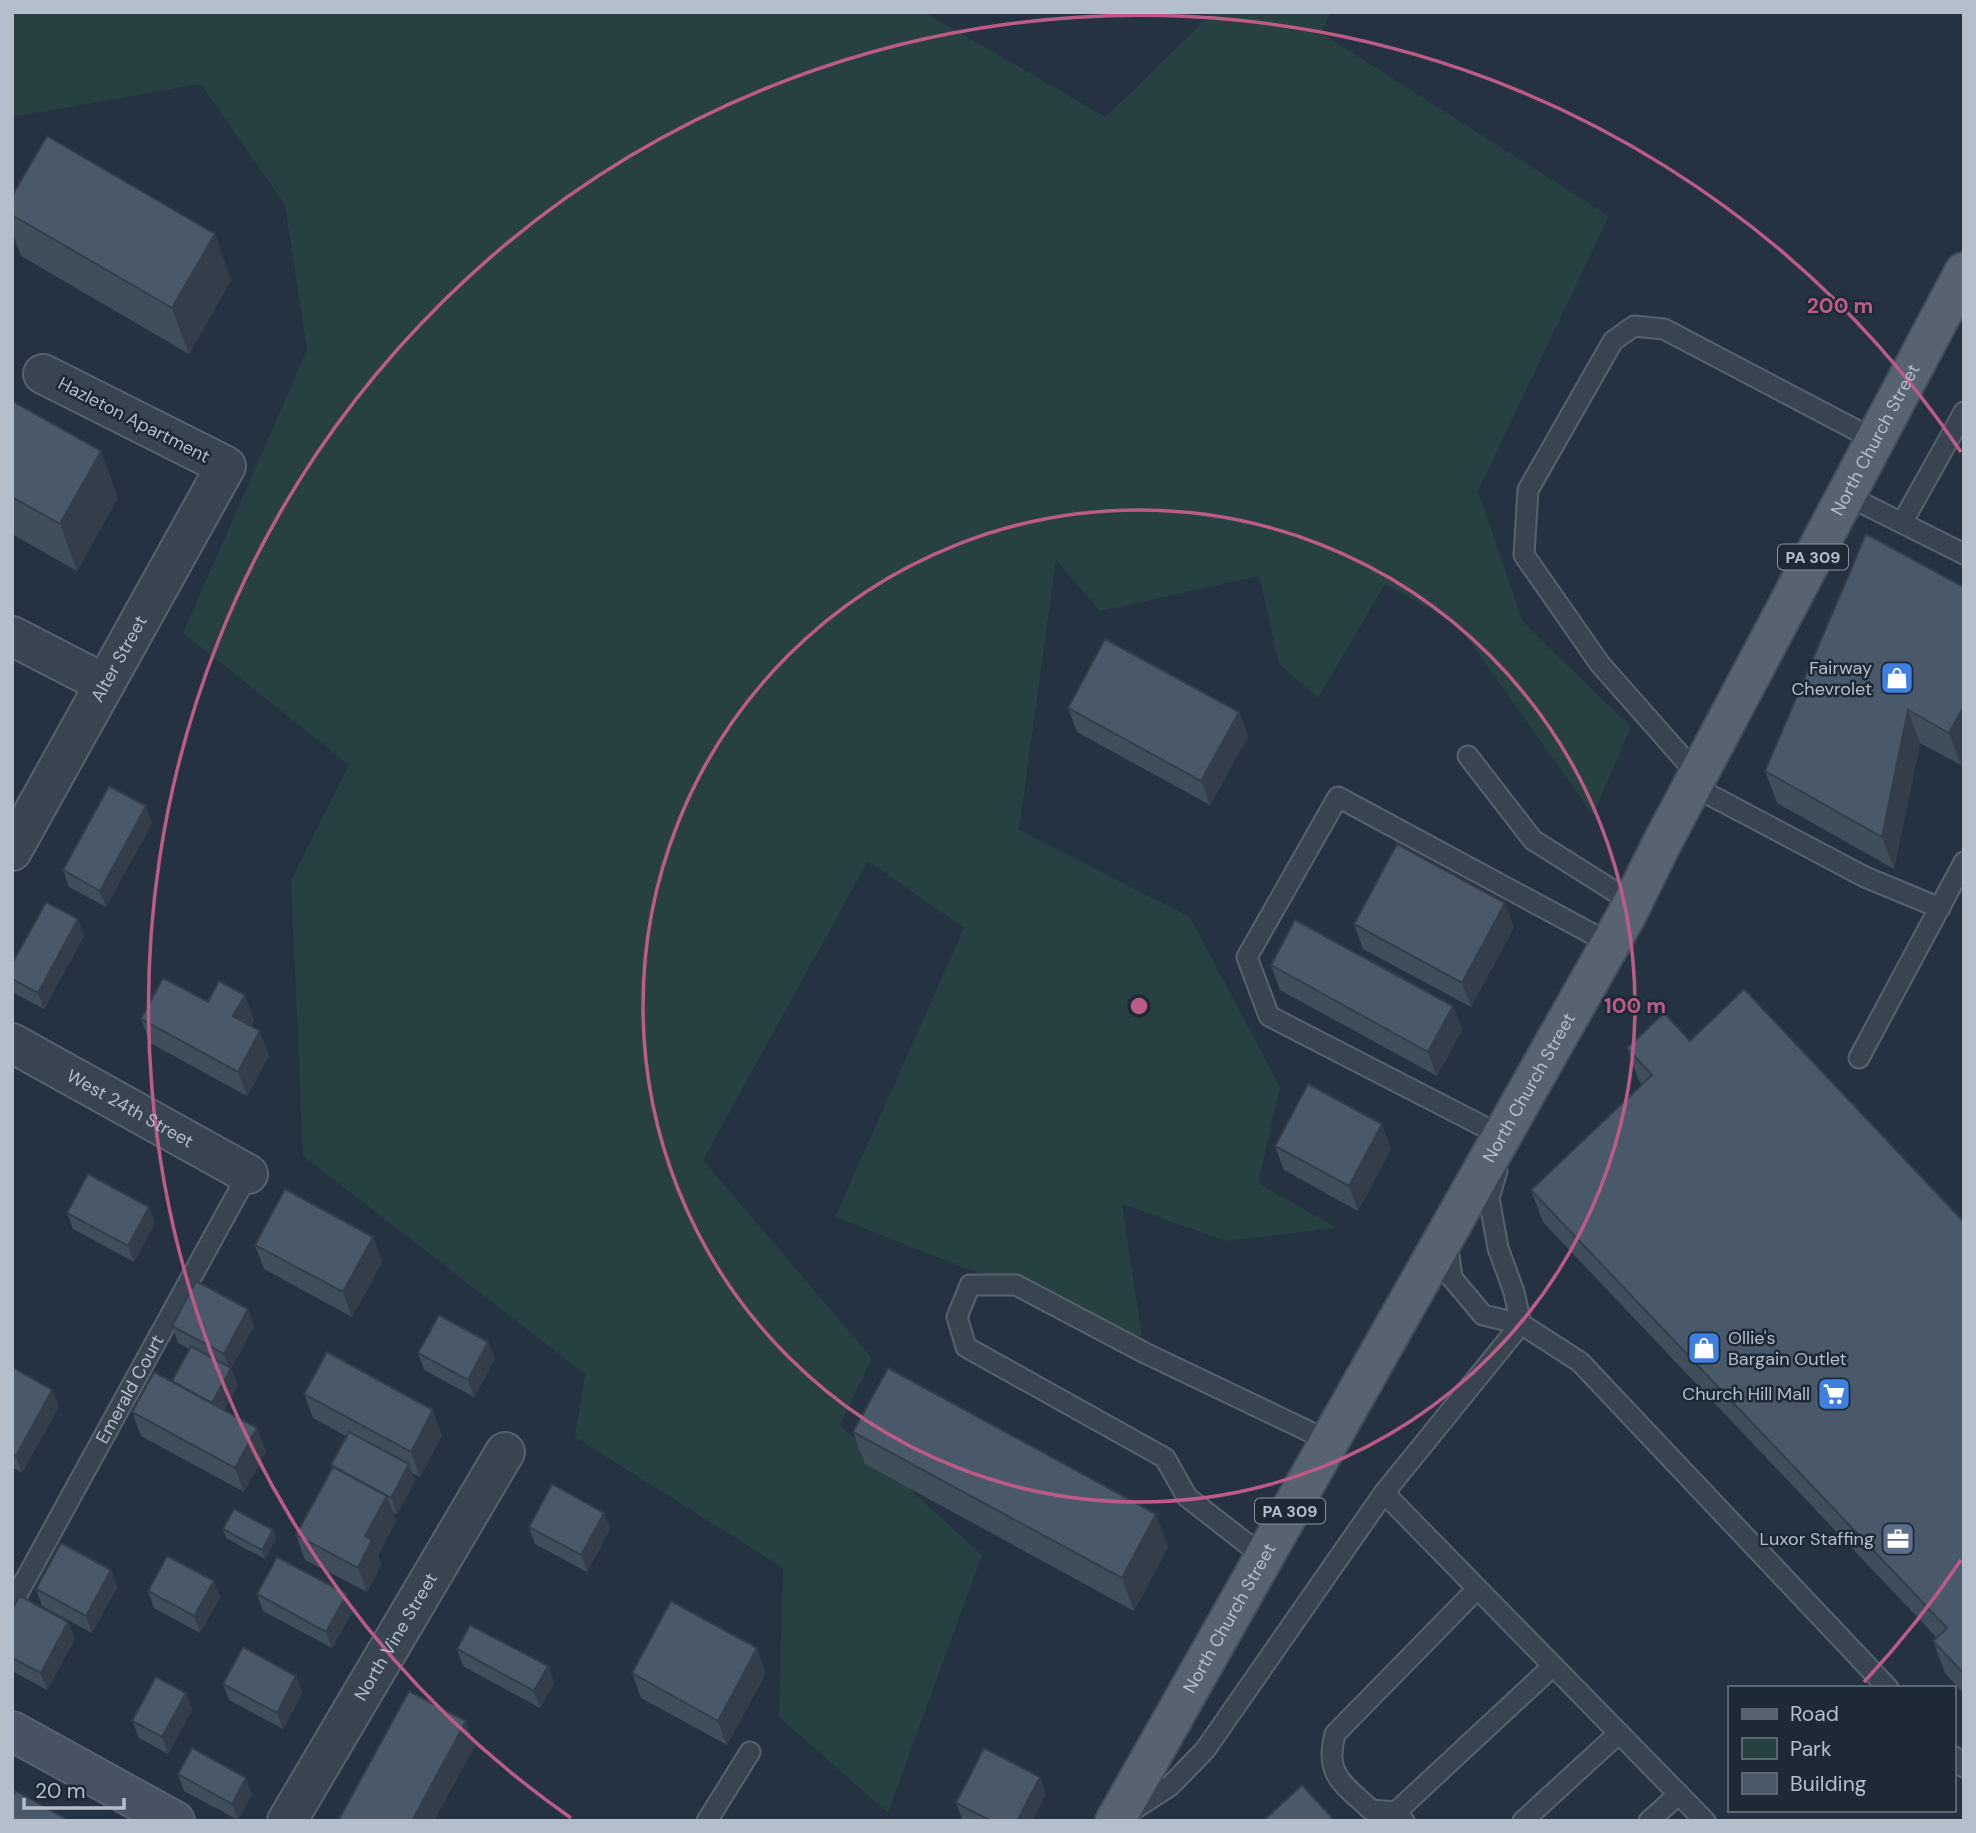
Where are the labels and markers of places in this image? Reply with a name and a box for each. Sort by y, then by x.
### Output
place label: Fairway Chevrolet [1791,656,1872,701]
shop icon: Fairway Chevrolet [1878,659,1916,697]
centre of rings [1127,994,1151,1018]
place label: Ollie's Bargain Outlet [1728,1326,1847,1371]
shop icon: Ollie's Bargain Outlet [1685,1329,1723,1367]
supermarket icon: Church Hill Mall [1815,1375,1853,1413]
place label: Church Hill Mall [1682,1382,1810,1406]
office icon: Luxor Staffing [1879,1520,1917,1558]
place label: Luxor Staffing [1760,1527,1874,1551]

